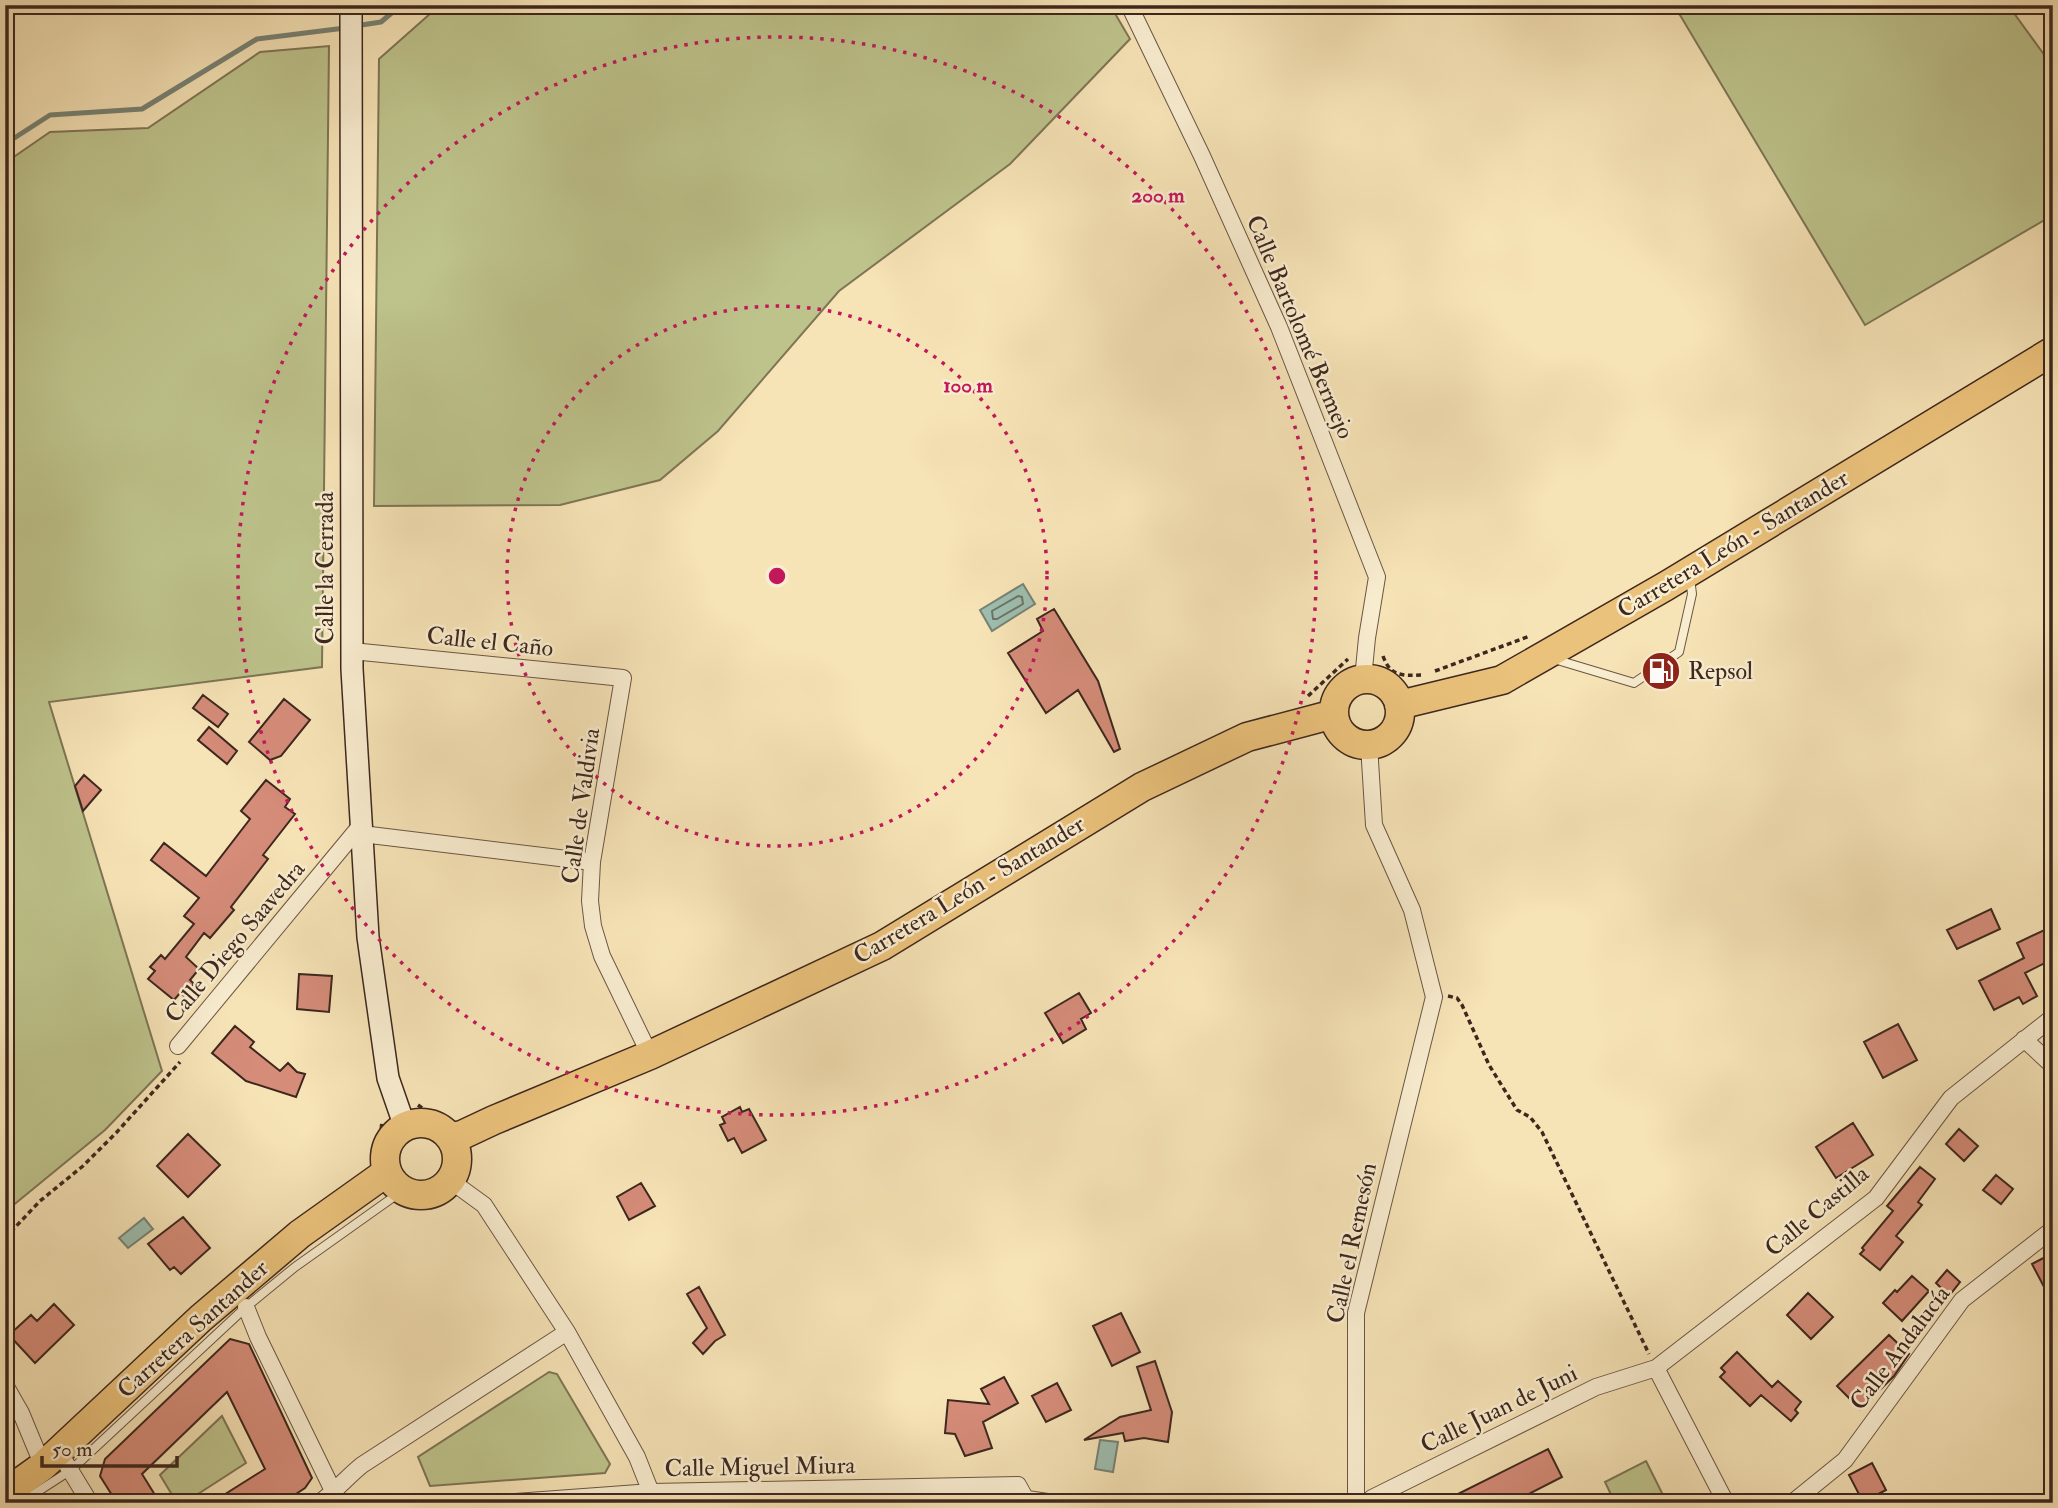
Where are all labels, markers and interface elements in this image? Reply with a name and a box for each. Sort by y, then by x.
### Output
text: 200 m [1132,182,1185,209]
street label: Calle Bartolomé Bermejo [1239,211,1361,443]
text: 100 m [943,372,994,399]
street label: Carretera León - Santander [1612,463,1854,625]
street label: Calle la Cerrada [310,491,341,644]
centre of rings [765,564,789,588]
street label: Calle el Caño [425,620,555,664]
fuel station icon: Repsol [1640,650,1682,692]
place label: Repsol [1688,656,1753,687]
street label: Calle de Valdivia [555,725,607,886]
street label: Carretera León - Santander [848,809,1090,971]
street label: Calle Diego Saavedra [158,854,313,1029]
street label: Calle Castilla [1759,1158,1876,1264]
street label: Calle el Remesón [1320,1160,1384,1326]
street label: Carretera Santander [111,1253,275,1405]
street label: Calle Andalucía [1843,1279,1958,1417]
street label: Calle Juan de Juni [1415,1358,1583,1460]
scale bar [42,1424,177,1468]
text: 50 m [52,1436,93,1463]
street label: Calle Miguel Miura [664,1450,857,1484]

